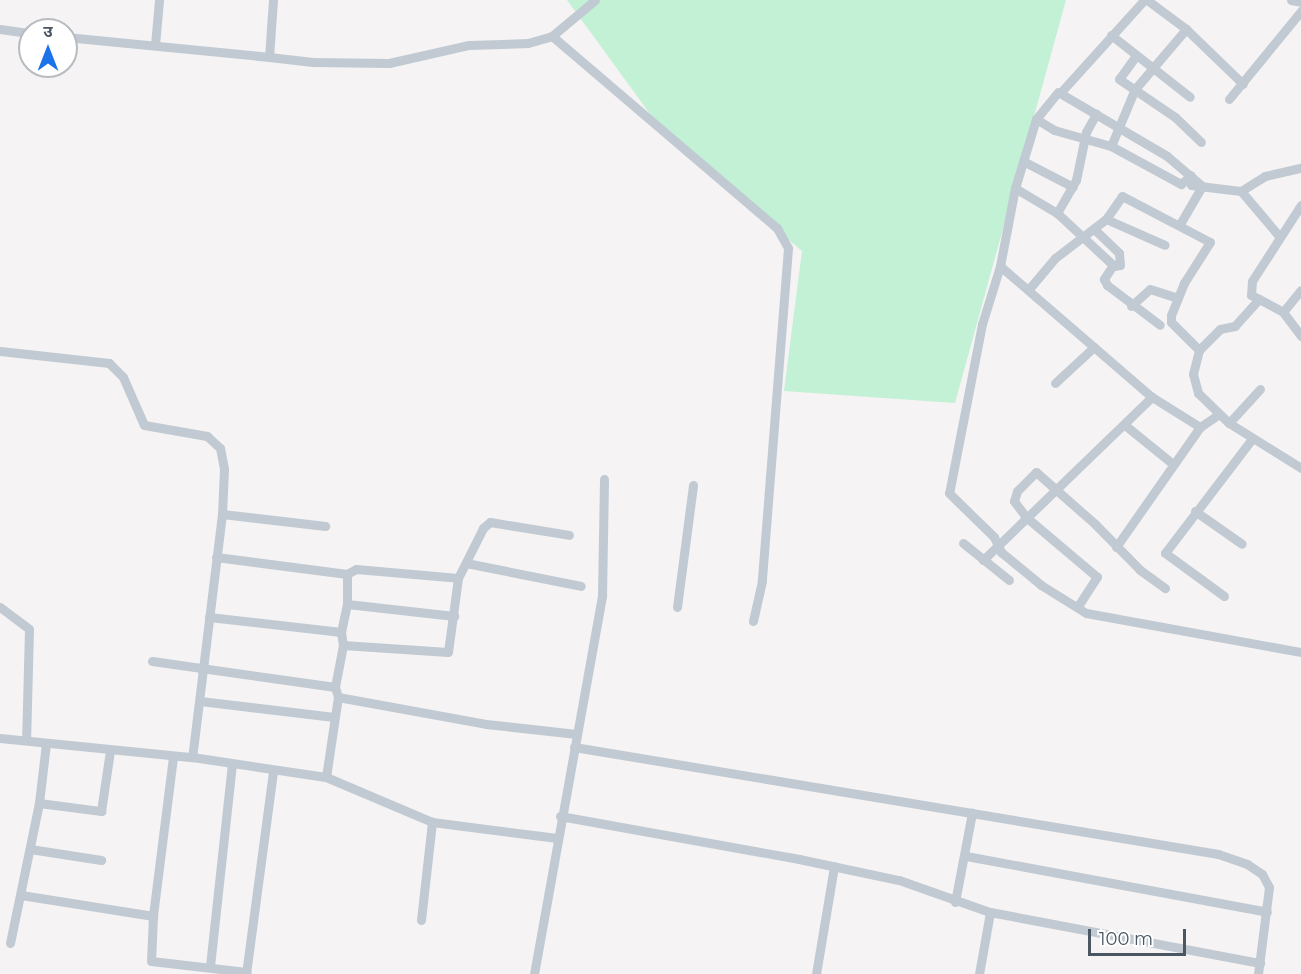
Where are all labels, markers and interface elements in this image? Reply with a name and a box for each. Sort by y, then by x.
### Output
north arrow [18,18,78,78]
text: उ [43,22,53,41]
scale bar [1091,917,1188,955]
text: 100 m [1099,928,1153,950]

